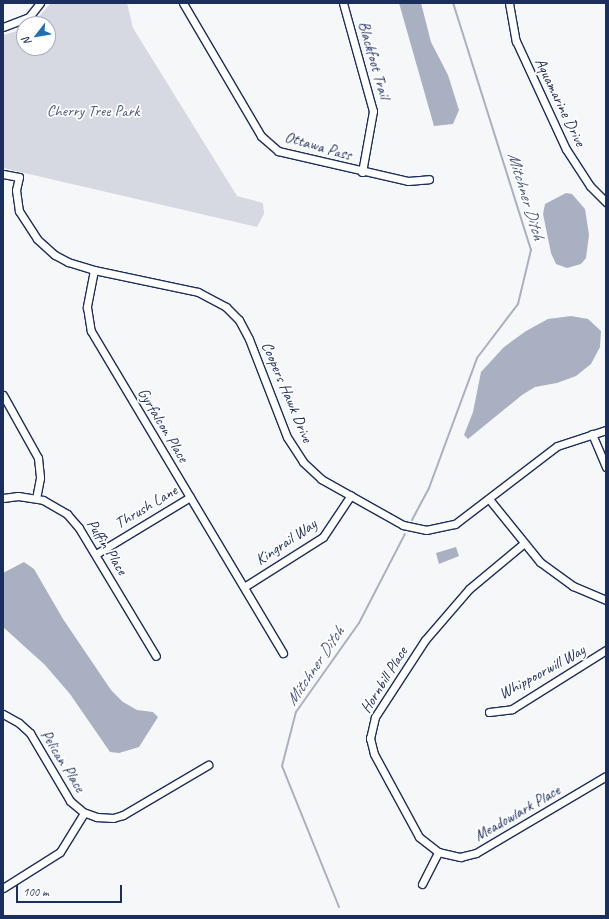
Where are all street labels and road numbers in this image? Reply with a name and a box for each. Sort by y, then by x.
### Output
street label: Blackfoot Trail [354,19,394,101]
street label: Aquamarine Drive [530,55,590,149]
street label: Ottawa Pass [282,127,354,165]
street label: Coopers Hawk Drive [257,339,317,445]
street label: Gyrfalcon Place [133,384,193,466]
street label: Thrush Lane [111,481,181,533]
street label: Puffin Place [82,515,132,579]
street label: Kingrail Way [252,515,320,569]
street label: Whippoorwill Way [495,640,589,704]
street label: Hornbill Place [356,643,412,717]
street label: Pelican Place [36,726,90,796]
street label: Meadowlark Place [470,781,564,845]

